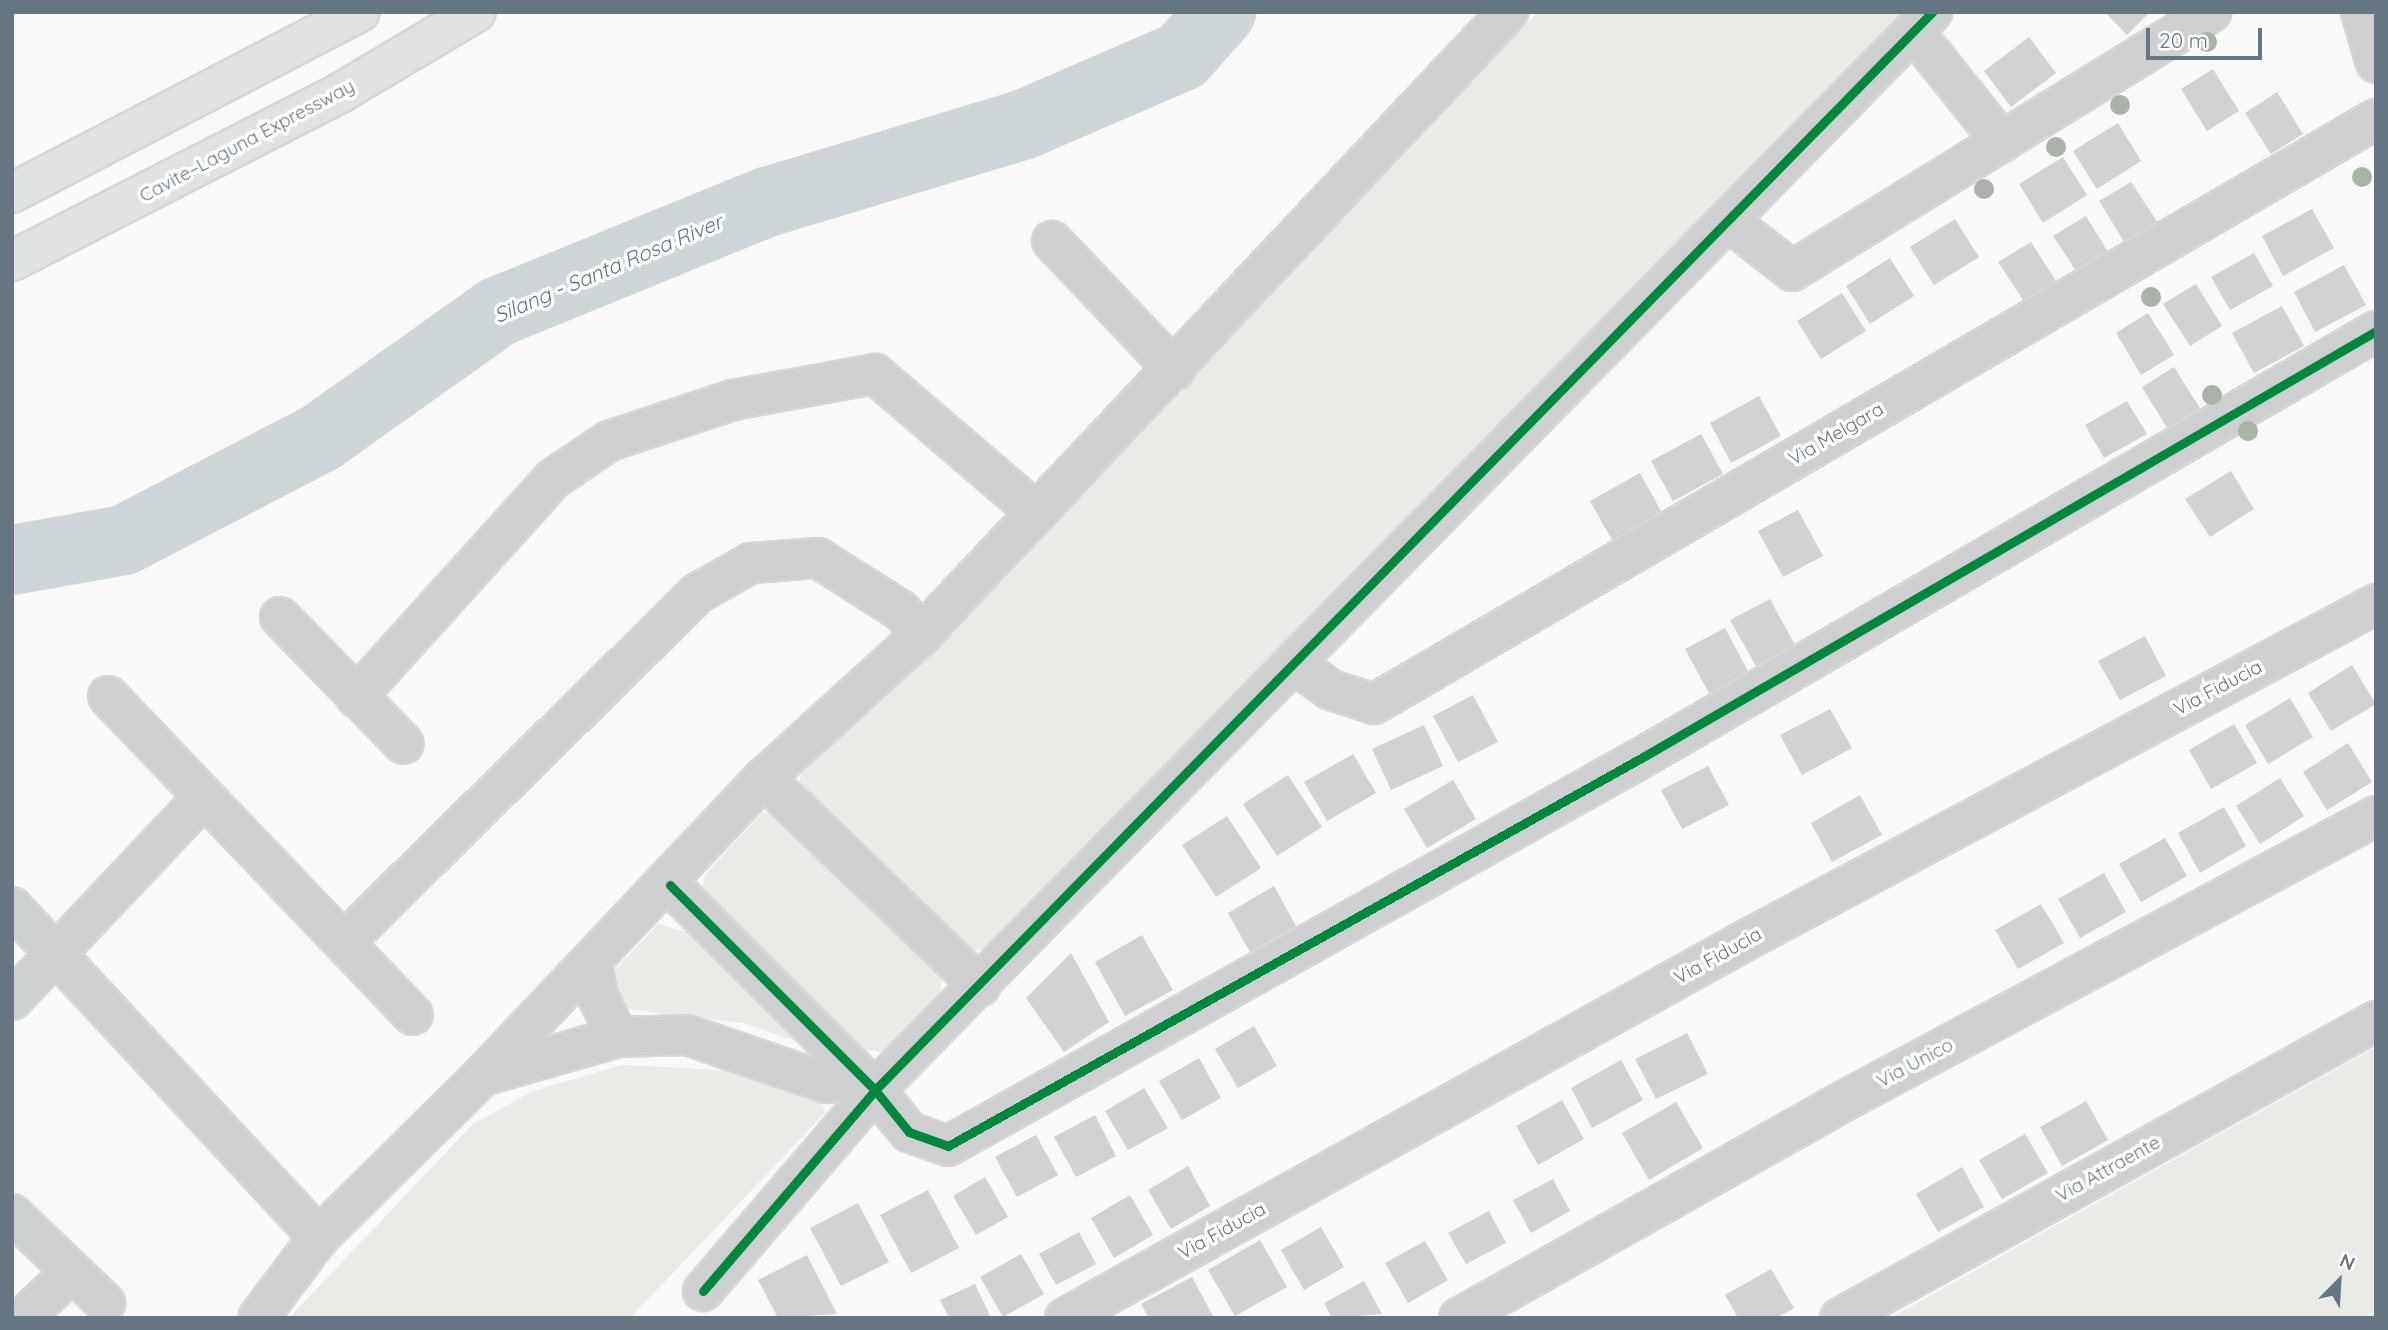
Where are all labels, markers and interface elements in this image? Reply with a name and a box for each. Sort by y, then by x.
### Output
scale bar [2150,14,2266,58]
text: 20 m [2159,27,2208,53]
street label: Cavite–Laguna Expressway [136,75,358,207]
water label: Silang - Santa Rosa River [490,208,726,328]
street label: Via Melgara [1784,398,1888,470]
street label: Via Fiducia [2170,655,2266,721]
street label: Via Fiducia [1670,923,1766,989]
street label: Via Unico [1873,1033,1957,1093]
street label: Via Attraente [2052,1131,2164,1207]
street label: Via Fiducia [1174,1198,1270,1264]
north arrow [2304,1246,2374,1316]
text: N [2336,1248,2359,1276]

